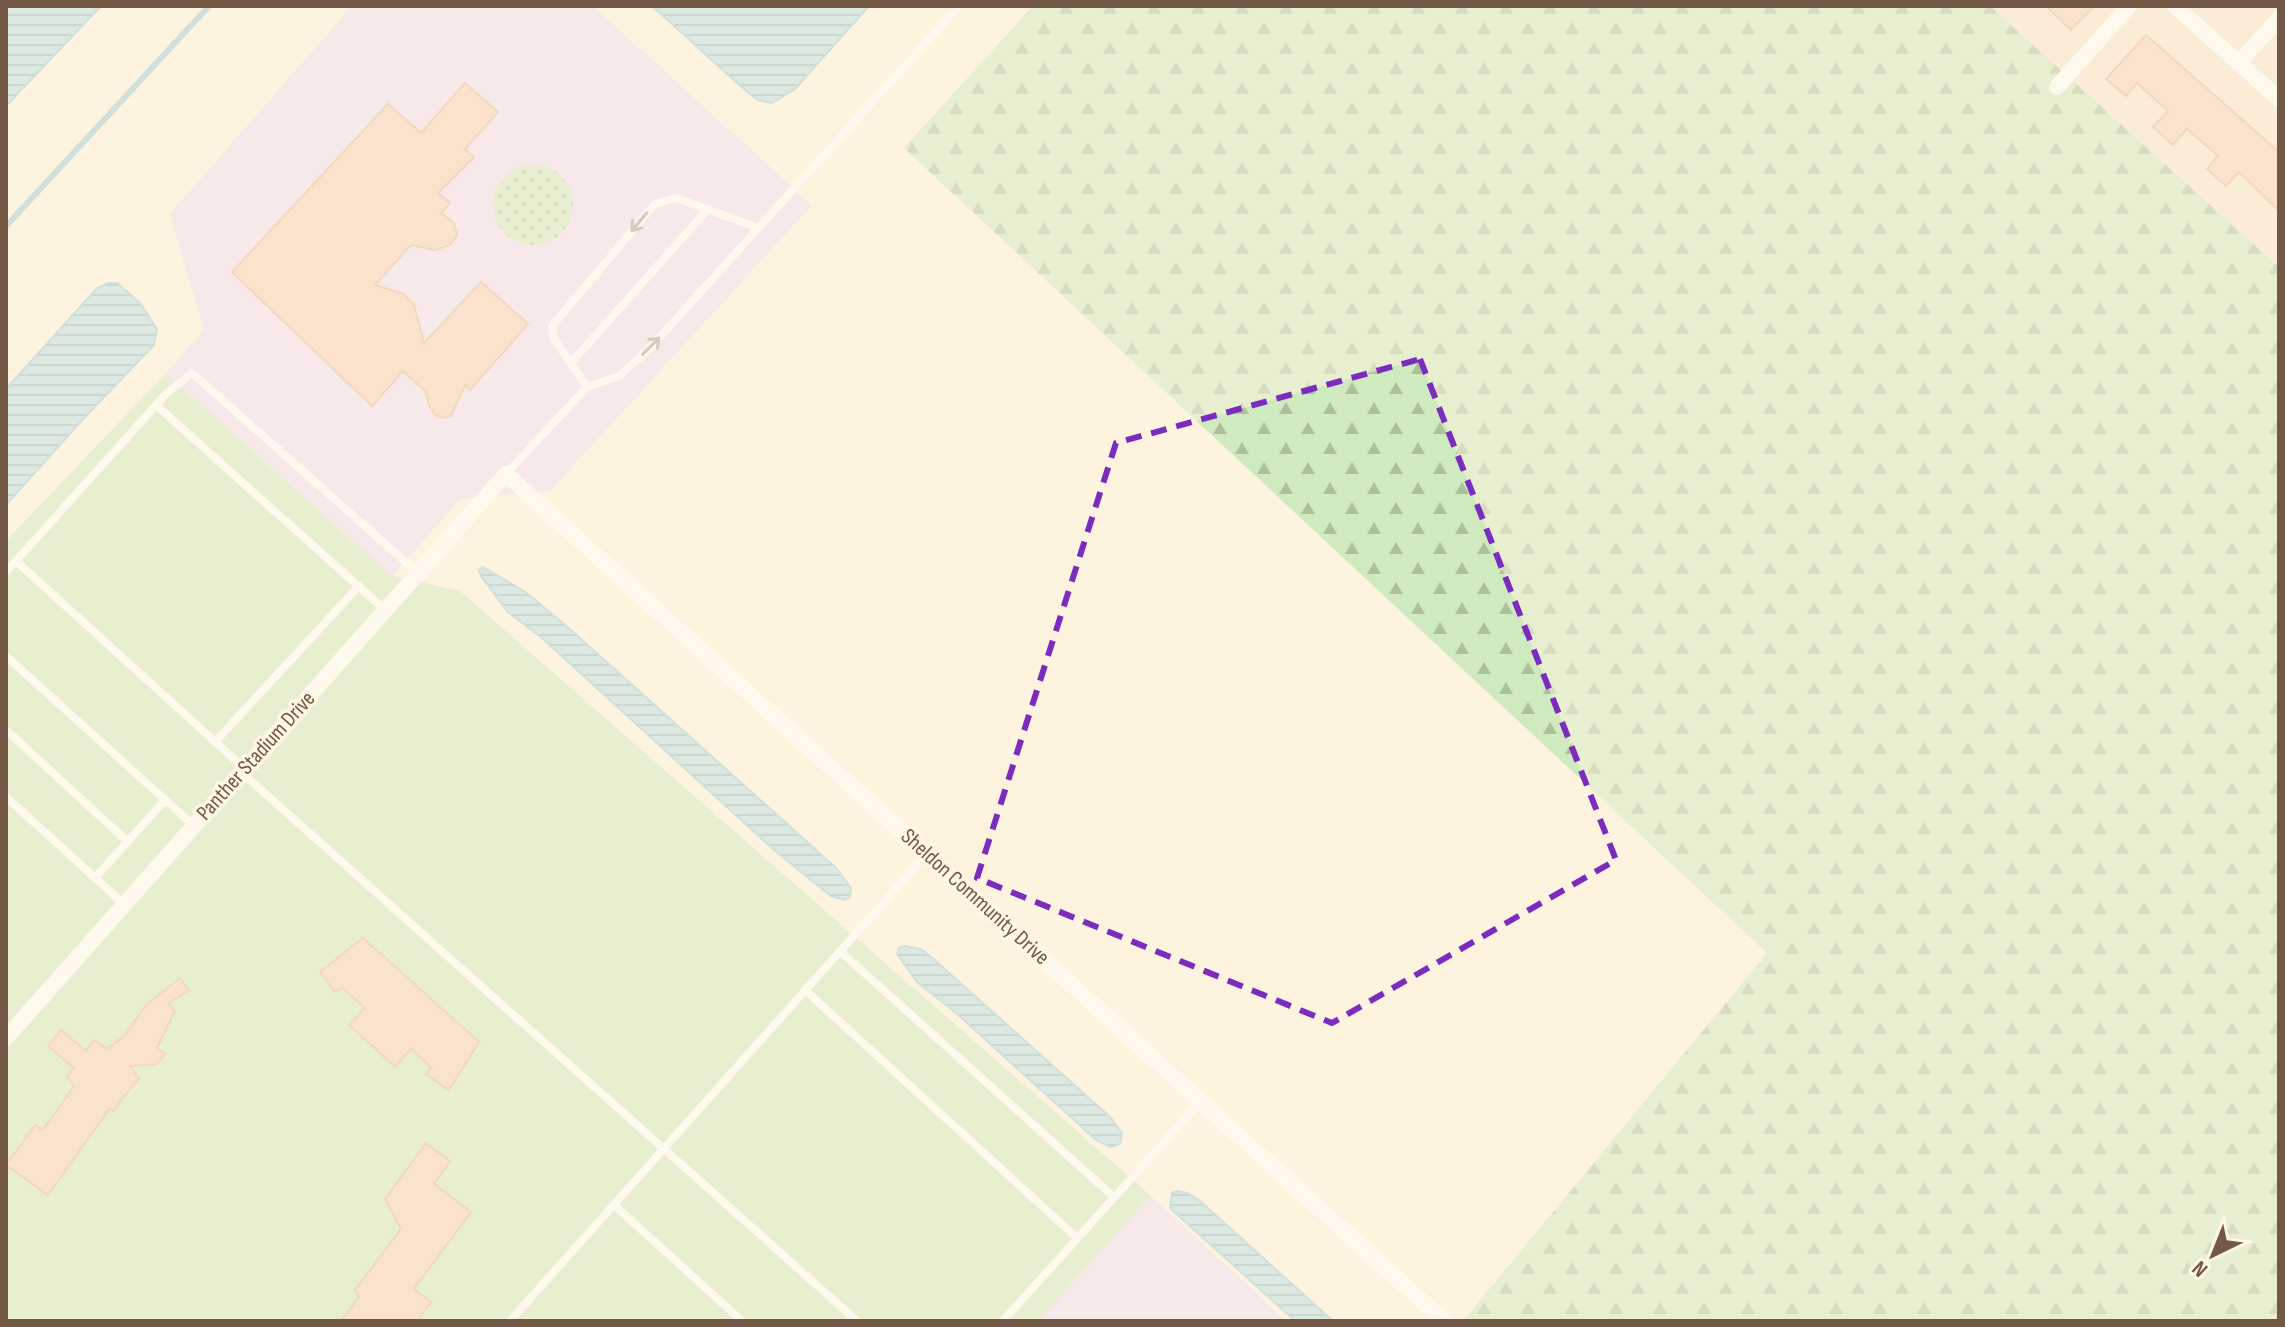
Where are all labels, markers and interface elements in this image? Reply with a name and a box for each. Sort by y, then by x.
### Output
one-way arrow [630,211,648,232]
one-way arrow [641,337,661,356]
street label: Panther Stadium Drive [191,686,321,826]
street label: Sheldon Community Drive [895,823,1055,971]
north arrow [2173,1215,2253,1295]
text: N [2187,1255,2214,1282]

